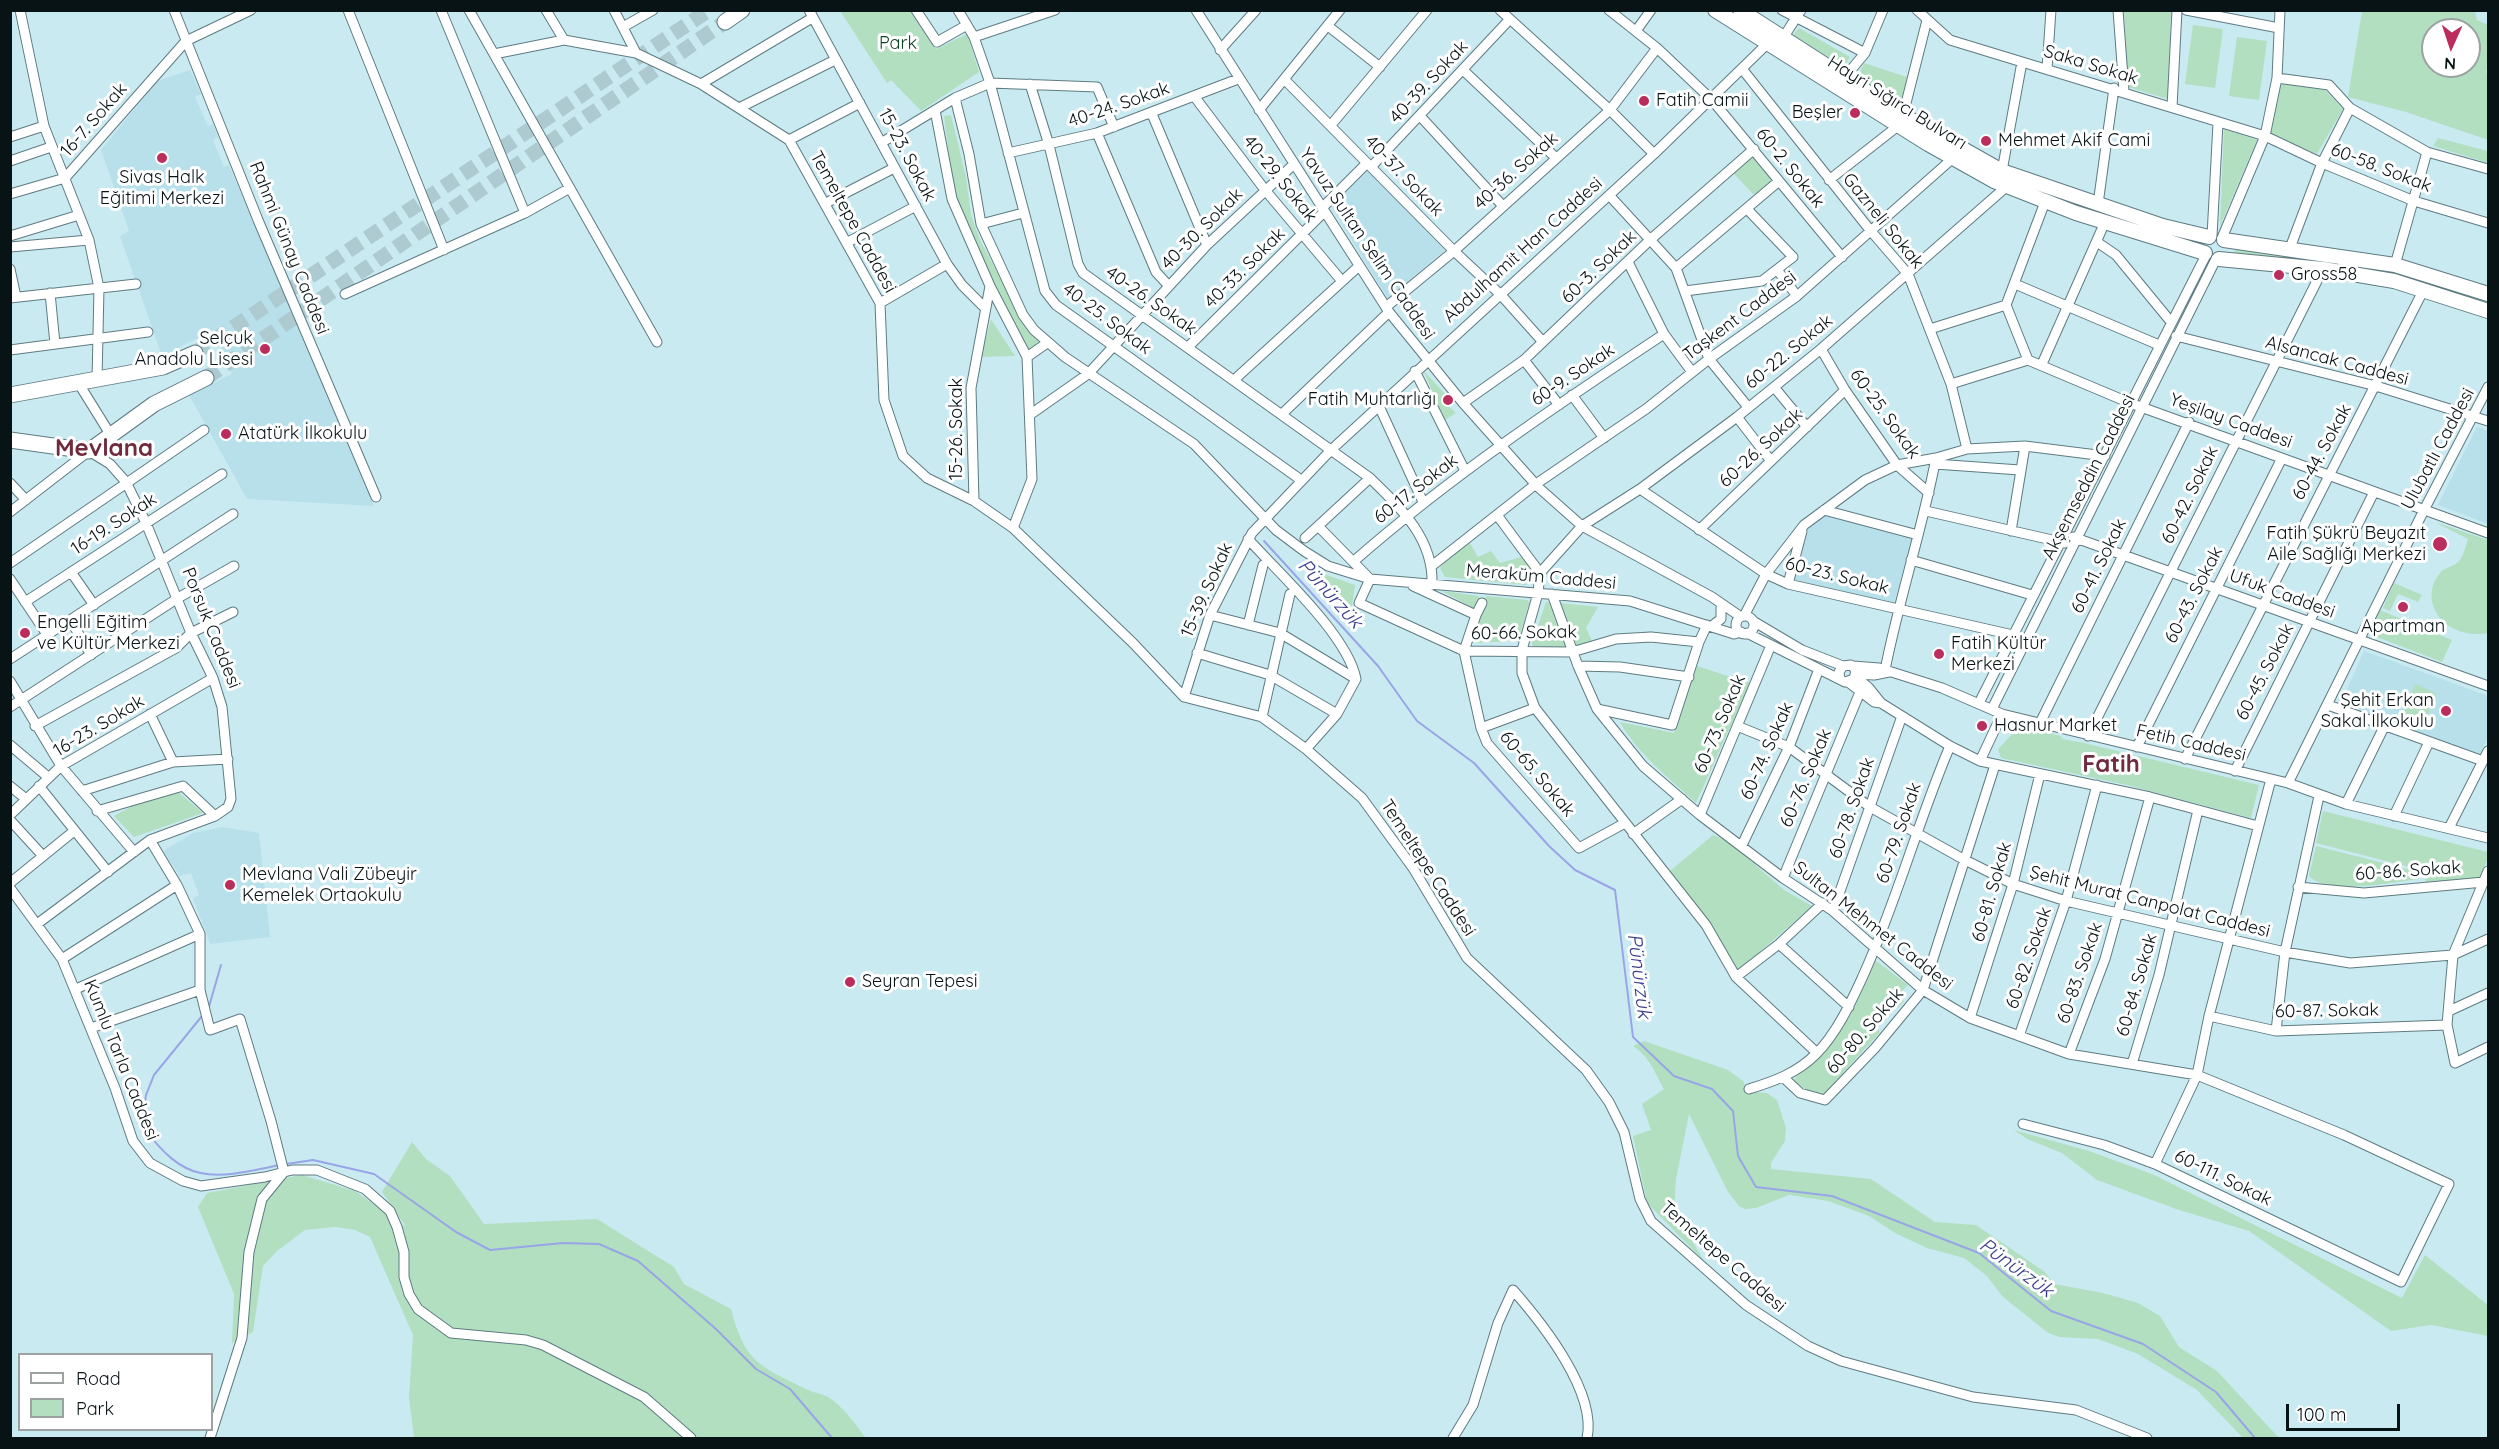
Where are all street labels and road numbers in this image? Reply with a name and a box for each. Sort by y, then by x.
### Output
street label: 40-39. Sokak [1385,36,1473,128]
street label: Saka Sokak [2041,40,2141,90]
street label: Hayri Sığırcı Bulvarı [1823,51,1971,155]
street label: 40-24. Sokak [1066,78,1172,132]
street label: 16-7. Sokak [56,79,132,161]
street label: 15-23. Sokak [873,105,941,205]
street label: 60-2. Sokak [1751,124,1829,212]
street label: 40-36. Sokak [1470,128,1562,214]
street label: 40-29. Sokak [1238,131,1322,227]
street label: 40-37. Sokak [1360,131,1448,221]
street label: 60-58. Sokak [2328,139,2434,197]
street label: Yavuz Sultan Selim Caddesi [1295,144,1439,344]
street label: Temeltepe Caddesi [805,147,901,297]
street label: Rahmi Günay Caddesi [244,158,334,338]
street label: Gazneli Sokak [1838,169,1928,273]
street label: Abdulhamit Han Caddesi [1439,173,1607,327]
street label: 40-30. Sokak [1157,184,1247,274]
street label: 40-33. Sokak [1200,223,1290,313]
street label: 60-3. Sokak [1557,226,1641,308]
street label: 40-26. Sokak [1101,262,1201,340]
street label: Taşkent Caddesi [1679,266,1801,366]
street label: 40-25. Sokak [1058,279,1156,359]
street label: 60-22. Sokak [1741,310,1837,394]
street label: Alsancak Caddesi [2263,331,2411,391]
street label: 60-9. Sokak [1527,339,1619,411]
street label: 60-25. Sokak [1845,365,1925,463]
street label: 15-26. Sokak [946,378,968,480]
street label: Ulubatlı Caddesi [2397,384,2479,514]
street label: Yeşilay Caddesi [2167,389,2295,453]
street label: Akşemseddin Caddesi [2038,391,2140,563]
street label: 60-44. Sokak [2288,400,2356,504]
street label: 60-26. Sokak [1715,404,1807,492]
street label: 60-42. Sokak [2157,443,2223,547]
street label: 60-17. Sokak [1370,450,1462,528]
street label: 16-19. Sokak [67,488,161,560]
street label: 60-41. Sokak [2067,515,2131,617]
street label: 15-39. Sokak [1176,539,1238,641]
street label: 60-43. Sokak [2160,543,2228,647]
street label: 60-23. Sokak [1783,553,1891,599]
street label: Meraküm Caddesi [1465,560,1617,594]
street label: Porsuk Caddesi [177,564,245,692]
street label: Ufuk Caddesi [2226,565,2338,623]
street label: 60-45. Sokak [2231,620,2299,724]
street label: 60-66. Sokak [1471,621,1577,645]
street label: 60-73. Sokak [1689,671,1751,777]
street label: 16-23. Sokak [50,690,148,762]
street label: 60-74. Sokak [1736,699,1798,803]
street label: Fetih Caddesi [2134,720,2248,766]
street label: 60-76. Sokak [1776,725,1836,831]
street label: 60-65. Sokak [1495,727,1579,821]
street label: 60-78. Sokak [1825,755,1879,861]
street label: 60-79. Sokak [1872,780,1926,886]
street label: Temeltepe Caddesi [1376,796,1480,940]
street label: 60-81. Sokak [1967,839,2017,945]
street label: Sultan Mehmet Caddesi [1789,857,1957,995]
street label: 60-86. Sokak [2354,857,2462,885]
street label: Şehit Murat Canpolat Caddesi [2028,862,2272,942]
street label: 60-82. Sokak [2001,904,2057,1012]
street label: 60-83. Sokak [2053,919,2107,1027]
street label: 60-84. Sokak [2112,931,2162,1039]
street label: Kumlu Tarla Caddesi [79,976,163,1144]
street label: 60-80. Sokak [1822,983,1908,1079]
street label: 60-87. Sokak [2275,999,2379,1023]
street label: 60-111. Sokak [2171,1145,2275,1211]
street label: Temeltepe Caddesi [1656,1197,1790,1317]

